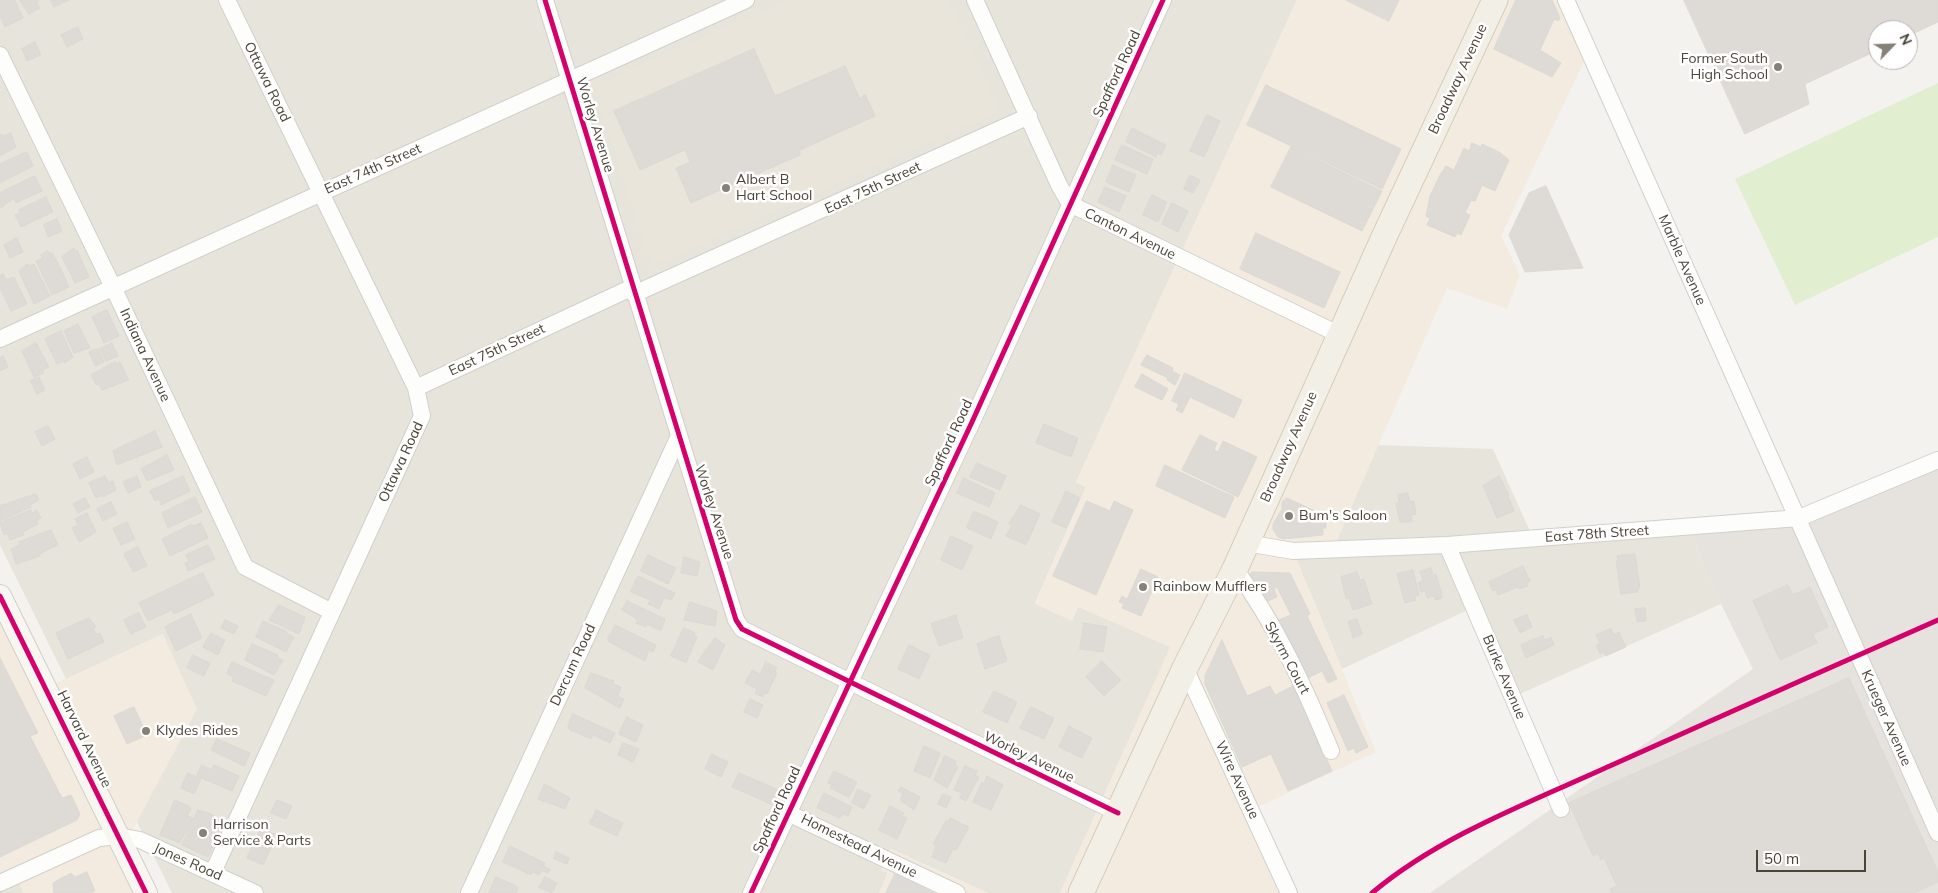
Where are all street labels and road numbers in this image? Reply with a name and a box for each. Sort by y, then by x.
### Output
street label: Broadway Avenue [1425,21,1491,137]
street label: Spafford Road [1090,28,1144,120]
street label: Ottawa Road [240,39,294,125]
street label: Worley Avenue [573,75,617,175]
street label: East 74th Street [322,140,424,198]
street label: East 75th Street [822,158,924,218]
street label: Canton Avenue [1082,205,1178,263]
street label: Marble Avenue [1655,212,1709,308]
street label: Indiana Avenue [116,306,174,404]
street label: East 75th Street [446,320,548,380]
street label: Broadway Avenue [1257,389,1321,505]
street label: Spafford Road [922,397,976,489]
street label: Ottawa Road [375,419,427,505]
street label: Worley Avenue [691,463,737,561]
street label: East 78th Street [1544,522,1650,546]
street label: Skyrm Court [1261,619,1313,697]
street label: Dercum Road [547,621,599,709]
street label: Burke Avenue [1479,632,1529,722]
street label: Krueger Avenue [1857,667,1915,769]
street label: Harvard Avenue [53,688,115,790]
street label: Worley Avenue [981,728,1077,786]
street label: Wire Avenue [1212,738,1262,822]
street label: Spafford Road [750,764,804,856]
street label: Homestead Avenue [798,811,920,881]
street label: Jones Road [151,839,225,885]

